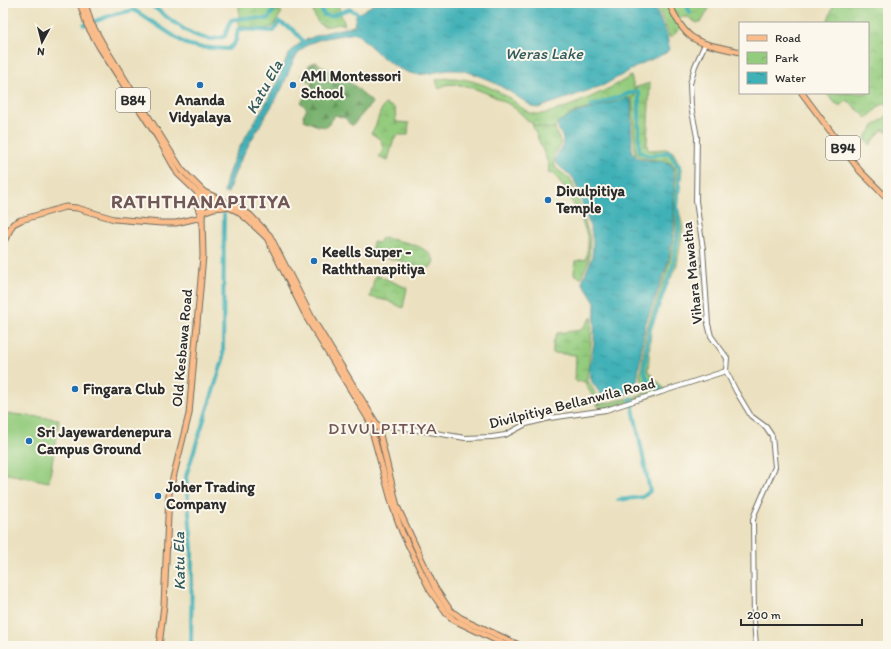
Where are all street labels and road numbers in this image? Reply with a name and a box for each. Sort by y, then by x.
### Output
road number: B84 [116,88,150,112]
road number: B94 [826,136,860,160]
street label: Vihara Mawatha [678,221,706,325]
street label: Old Kesbawa Road [168,288,196,408]
street label: Divilpitiya Bellanwila Road [487,374,657,432]

